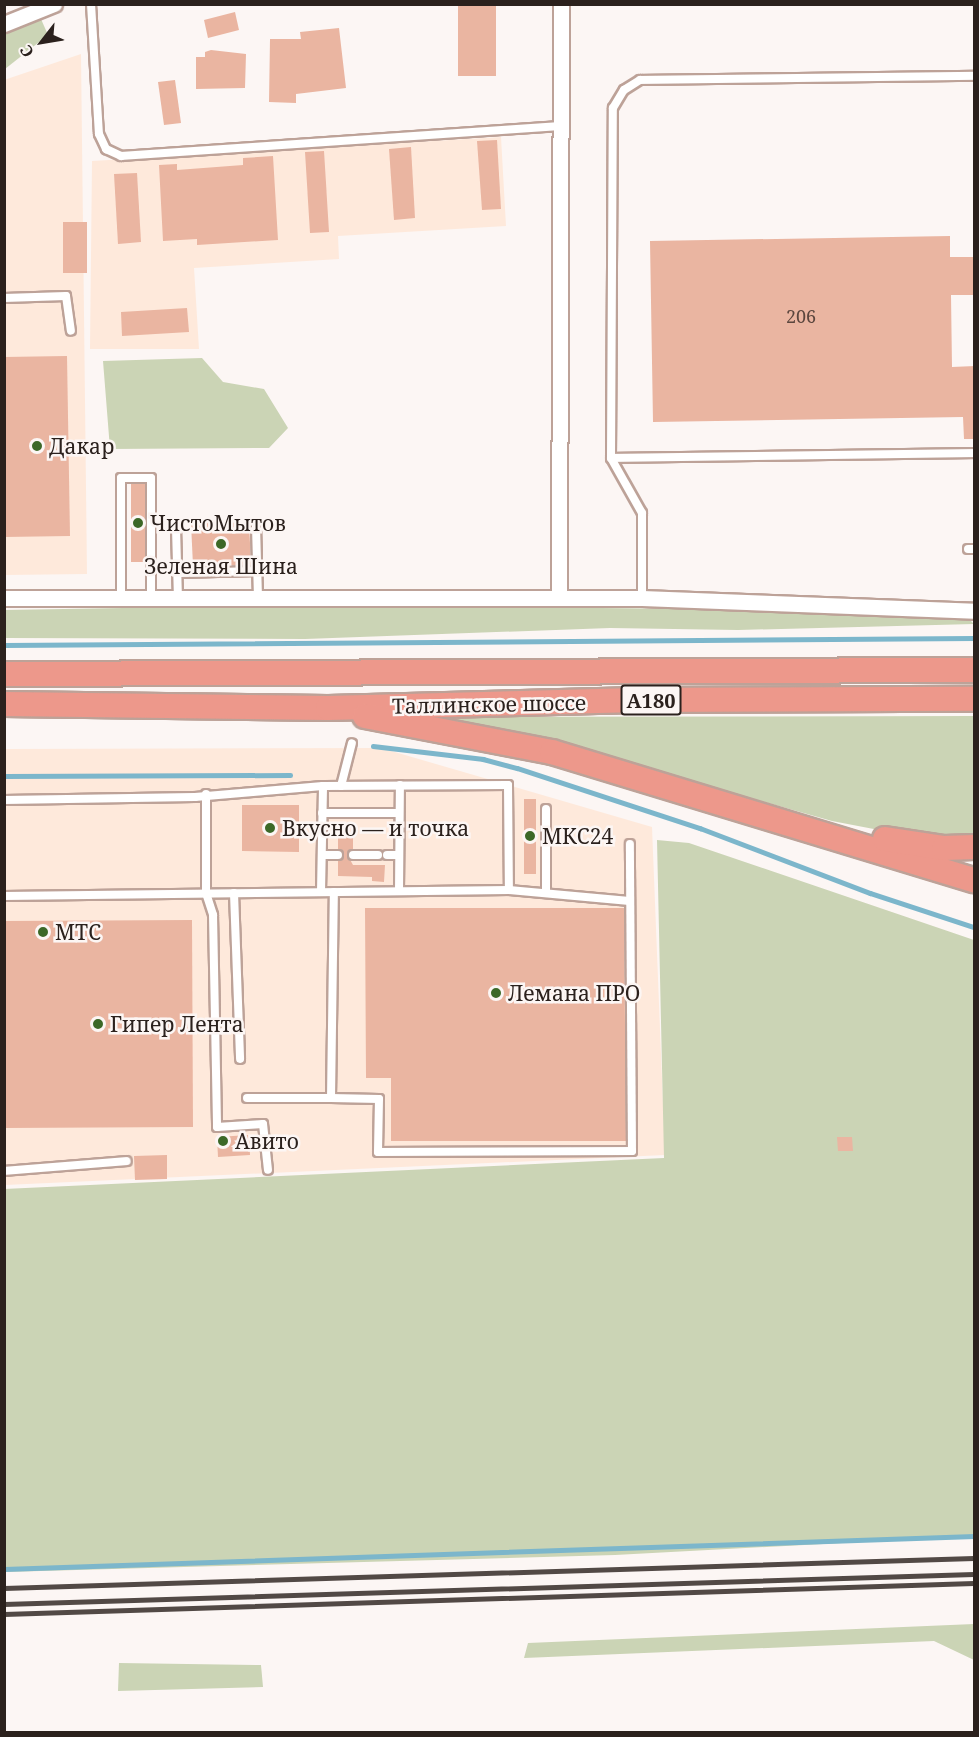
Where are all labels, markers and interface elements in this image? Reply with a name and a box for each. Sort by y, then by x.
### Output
north arrow [12,12,72,72]
text: С [14,41,39,61]
house number: 206 [786,305,816,327]
place label: Дакар [49,433,114,459]
marker: Дакар [30,439,44,453]
place label: ЧистоМытов [150,510,286,536]
marker: ЧистоМытов [131,516,145,530]
marker: Зеленая Шина [214,537,228,551]
place label: Зеленая Шина [144,553,298,579]
road number: A180 [620,683,682,717]
street label: Таллинское шоссе [392,690,586,718]
place label: Вкусно — и точка [282,815,469,841]
marker: Вкусно — и точка [263,821,277,835]
place label: МКС24 [542,823,613,849]
marker: МКС24 [523,829,537,843]
place label: МТС [55,919,101,945]
marker: МТС [36,925,50,939]
place label: Лемана ПРО [508,980,640,1006]
marker: Лемана ПРО [489,986,503,1000]
place label: Гипер Лента [110,1011,244,1037]
marker: Гипер Лента [91,1017,105,1031]
place label: Авито [235,1128,299,1154]
marker: Авито [216,1134,230,1148]

